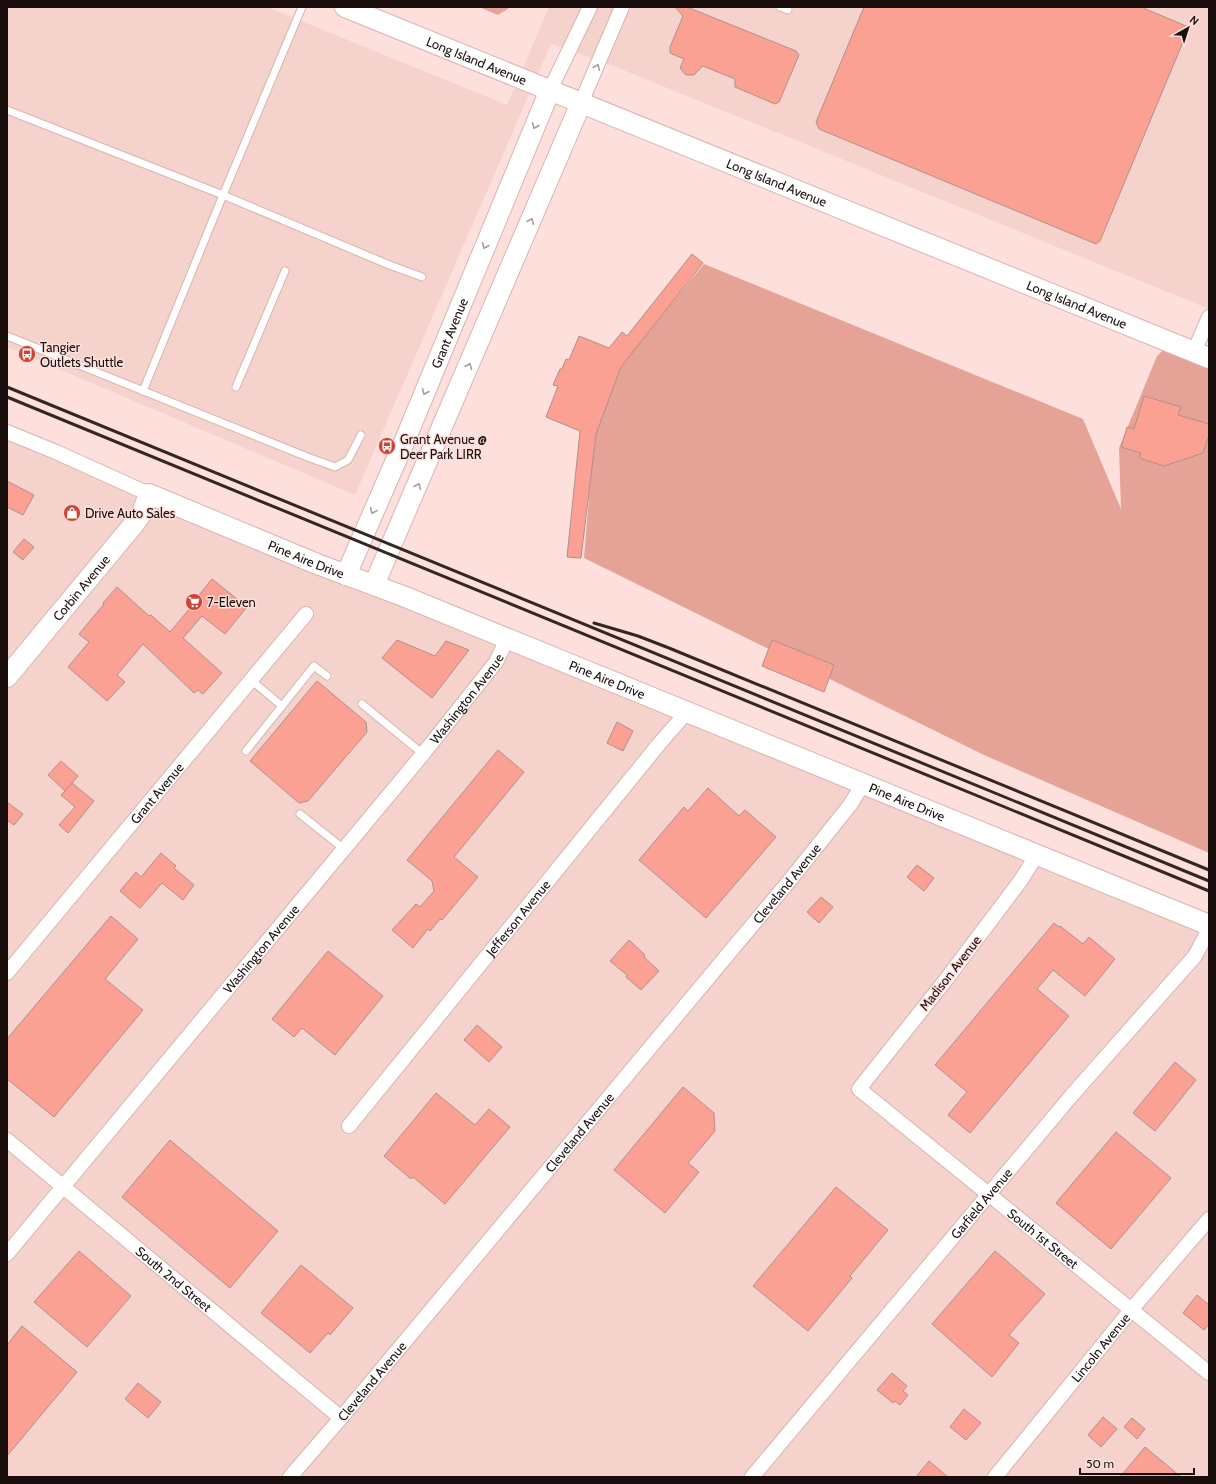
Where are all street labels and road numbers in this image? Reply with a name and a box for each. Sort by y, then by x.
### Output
street label: Long Island Avenue [424,33,529,88]
street label: Long Island Avenue [724,155,830,210]
street label: Long Island Avenue [1024,277,1130,332]
street label: Grant Avenue [428,295,471,371]
street label: Pine Aire Drive [266,537,347,582]
street label: Corbin Avenue [49,551,113,624]
street label: Washington Avenue [426,651,507,747]
street label: Pine Aire Drive [567,657,648,702]
street label: Grant Avenue [127,759,187,827]
street label: Pine Aire Drive [867,779,948,825]
street label: Cleveland Avenue [749,840,824,927]
street label: Jefferson Avenue [482,876,554,960]
street label: Washington Avenue [220,901,302,996]
street label: Madison Avenue [916,932,984,1014]
street label: Cleveland Avenue [542,1089,617,1175]
street label: Garfield Avenue [947,1164,1016,1242]
street label: South 1st Street [1004,1205,1082,1272]
street label: South 2nd Street [133,1243,215,1315]
street label: Lincoln Avenue [1068,1310,1133,1385]
street label: Cleveland Avenue [334,1338,410,1424]

